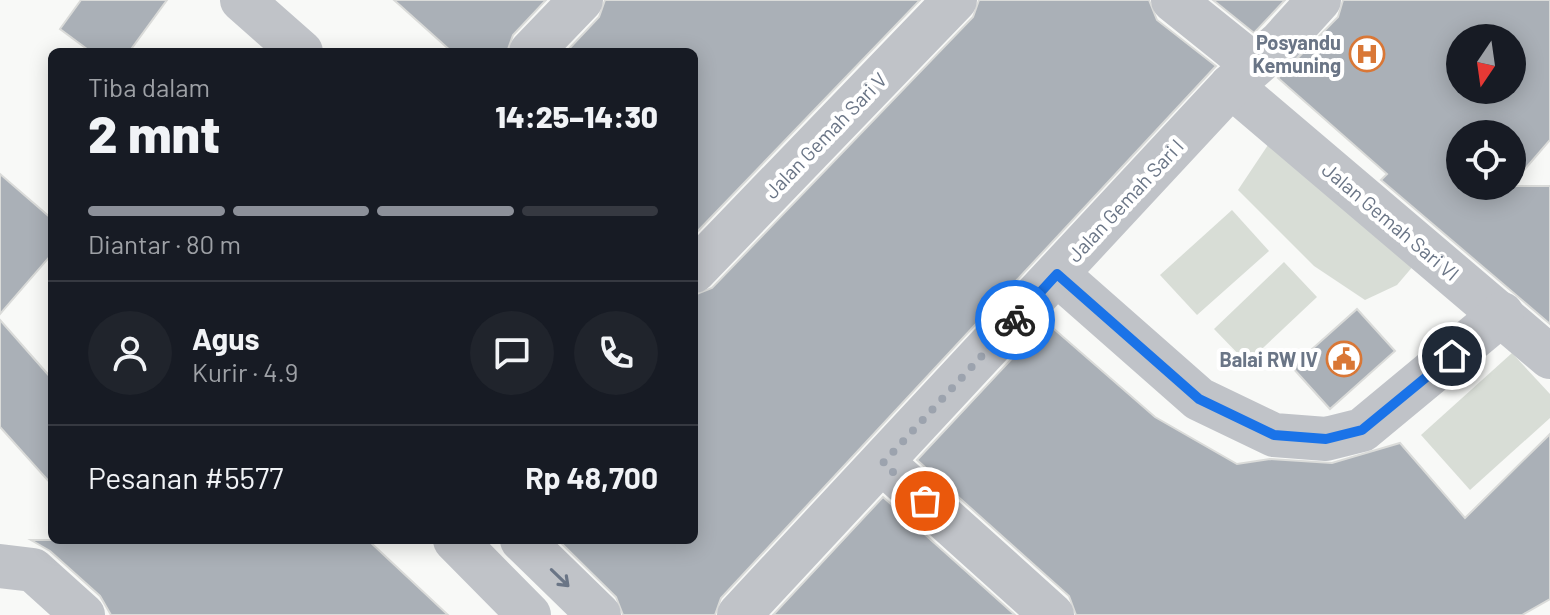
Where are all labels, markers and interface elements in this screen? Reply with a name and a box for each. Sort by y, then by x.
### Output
north arrow [1446,24,1526,104]
map controls [1446,24,1526,200]
place label: Posyandu Kemuning [1253,30,1341,77]
hospital icon: Posyandu Kemuning [1348,35,1386,73]
street label: Jalan Gemah Sari V [759,67,891,203]
text: Tiba dalam [88,71,210,102]
text: 14:25–14:30 [495,98,658,134]
text: 2 mnt [88,101,220,163]
button: locate [1446,120,1526,200]
street label: Jalan Gemah Sari I [1062,134,1188,266]
street label: Jalan Gemah Sari VI [1318,157,1464,285]
text: Diantar · 80 m [88,228,241,259]
courier [975,280,1055,360]
icon: bike [993,298,1037,342]
button: person [88,311,172,395]
button: chat [470,311,554,395]
button: phone [574,311,658,395]
text: Agus [192,320,260,356]
pin [1418,322,1486,390]
icon: home [1430,334,1474,378]
public building icon: Balai RW IV [1325,340,1363,378]
place label: Balai RW IV [1219,347,1318,371]
text: Kurir · 4.9 [192,356,298,387]
text: Pesanan #5577 [88,459,283,495]
text: Rp 48,700 [525,459,658,495]
pin [891,467,959,535]
icon: bag [903,479,947,523]
one-way arrow [550,568,570,586]

